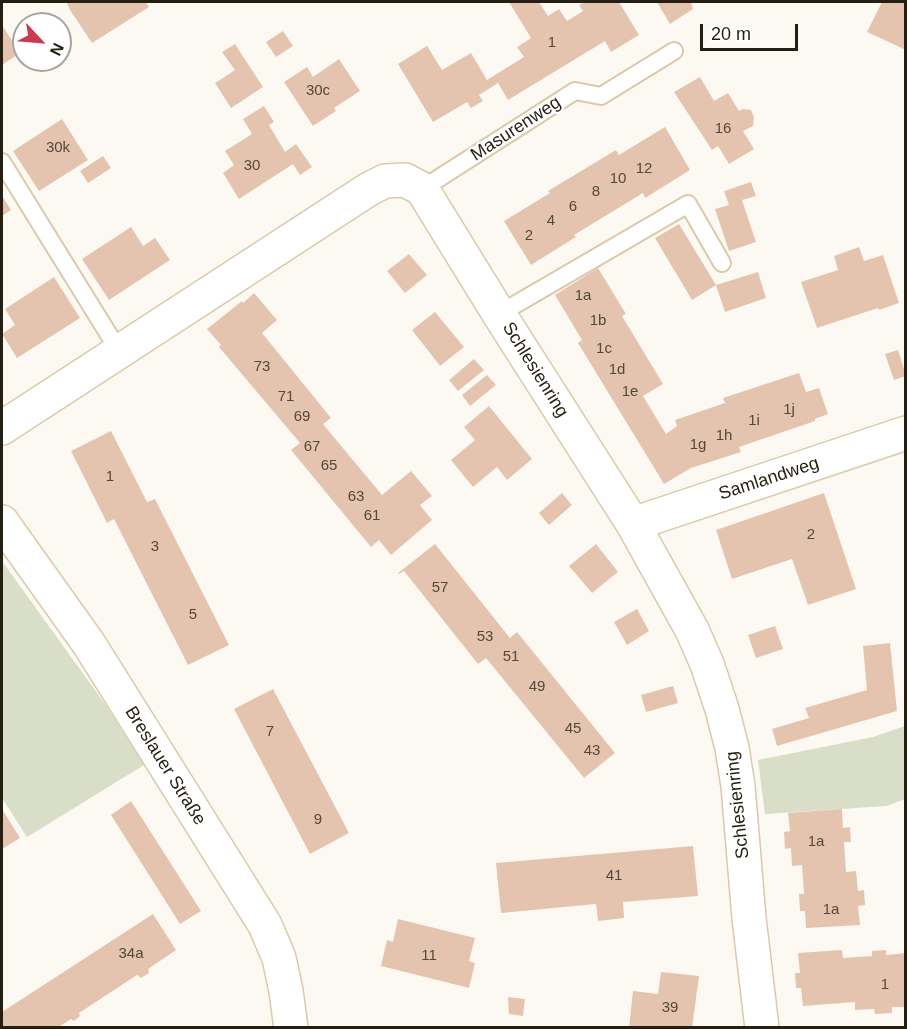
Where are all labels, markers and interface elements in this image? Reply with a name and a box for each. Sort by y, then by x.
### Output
north arrow [12,12,72,72]
scale bar [703,12,800,50]
text: 20 m [711,24,751,44]
house number: 1 [548,34,556,52]
text: N [47,40,67,58]
house number: 30c [306,82,330,100]
street label: Masurenweg [467,92,565,166]
house number: 16 [715,120,731,138]
house number: 30k [46,139,70,157]
house number: 30 [244,157,260,175]
house number: 12 [636,160,652,178]
house number: 10 [610,170,626,188]
house number: 8 [592,183,600,201]
house number: 6 [569,198,577,216]
house number: 4 [547,212,555,230]
house number: 2 [525,227,533,245]
house number: 1a [575,287,591,305]
house number: 1b [590,312,606,330]
street label: Schlesienring [497,318,573,422]
house number: 1c [596,340,612,358]
house number: 73 [254,358,270,376]
house number: 1d [609,361,625,379]
house number: 1e [622,383,638,401]
house number: 71 [278,388,294,406]
house number: 1j [783,401,795,419]
house number: 69 [294,408,310,426]
house number: 1i [748,412,760,430]
house number: 1h [716,427,732,445]
house number: 1g [690,436,706,454]
house number: 67 [304,438,320,456]
street label: Samlandweg [716,453,822,505]
house number: 65 [321,457,337,475]
house number: 1 [106,468,114,486]
house number: 63 [348,488,364,506]
house number: 61 [364,507,380,525]
house number: 2 [807,526,815,544]
house number: 3 [151,538,159,556]
house number: 57 [432,579,448,597]
house number: 5 [189,606,197,624]
house number: 53 [477,628,493,646]
house number: 51 [503,648,519,666]
house number: 49 [529,678,545,696]
street label: Breslauer Straße [120,703,210,829]
house number: 45 [565,720,581,738]
house number: 7 [266,723,274,741]
house number: 43 [584,742,600,760]
street label: Schlesienring [722,750,754,860]
house number: 9 [314,811,322,829]
house number: 1a [808,833,824,851]
house number: 41 [606,867,622,885]
house number: 1a [823,901,839,919]
house number: 34a [118,945,144,963]
house number: 11 [421,947,437,965]
house number: 1 [881,976,889,994]
house number: 39 [662,999,678,1017]

